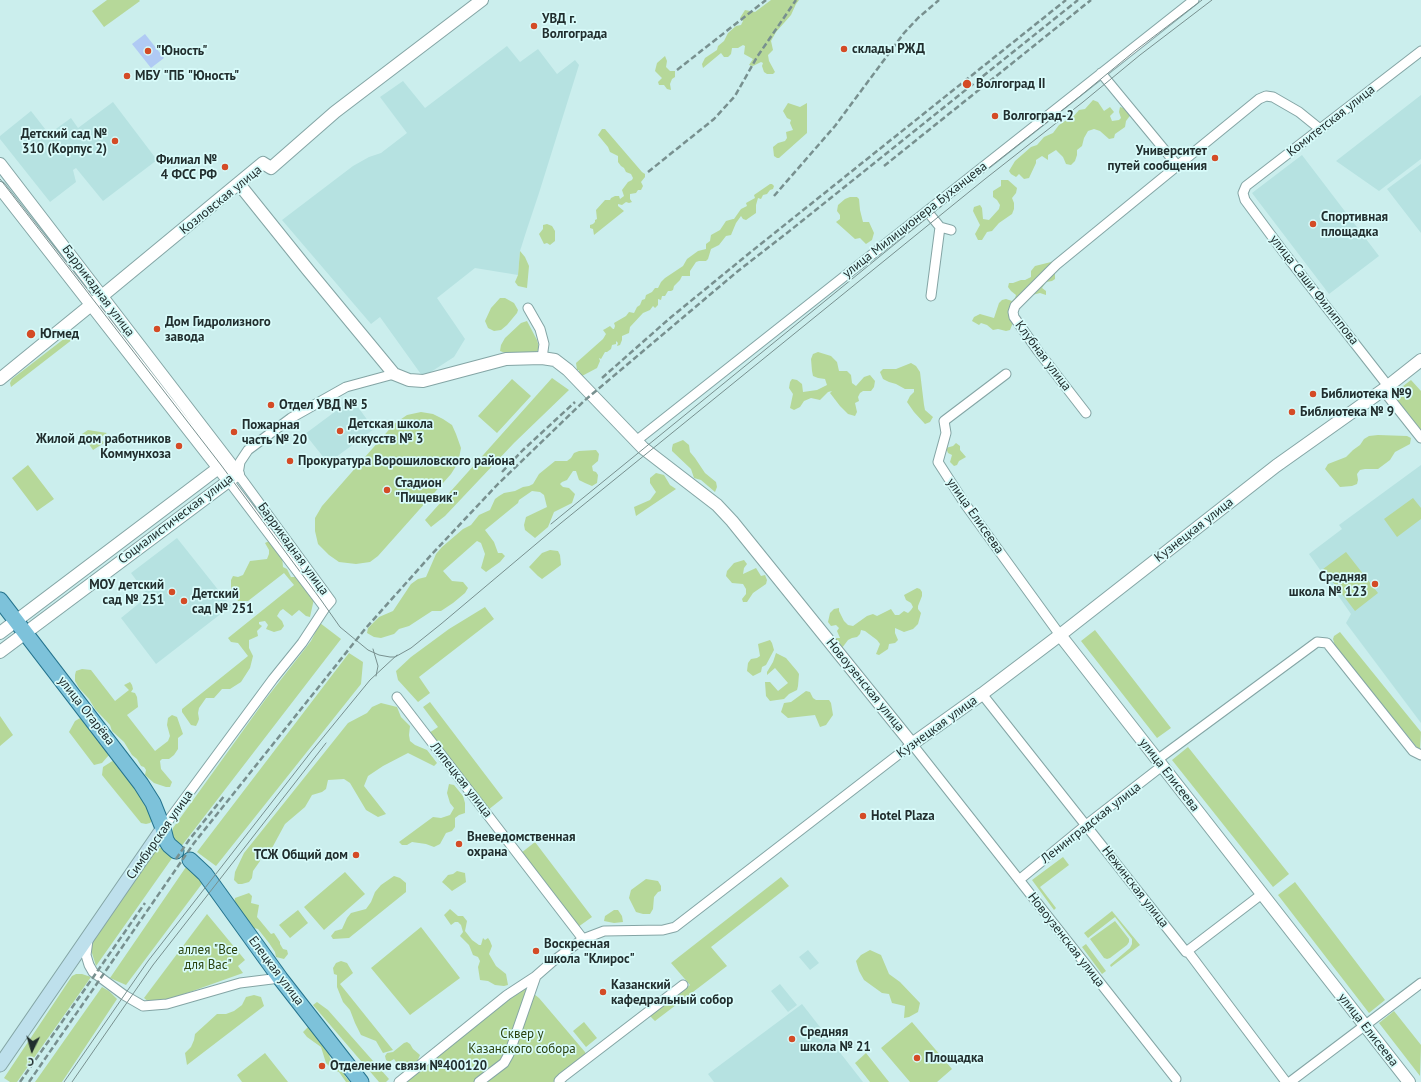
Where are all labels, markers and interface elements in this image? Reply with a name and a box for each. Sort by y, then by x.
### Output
place label: УВД г. Волгограда [542,11,607,42]
marker: УВД г. Волгограда [529,21,539,31]
place label: склады РЖД [852,41,925,57]
place label: "Юность" [156,43,207,59]
marker: склады РЖД [839,44,849,54]
marker: "Юность" [143,46,153,56]
place label: МБУ "ПБ "Юность" [135,68,239,84]
marker: МБУ "ПБ "Юность" [122,71,132,81]
place label: Волгоград II [976,76,1046,92]
marker: Волгоград II [961,78,973,90]
street label: Комитетская улица [1284,82,1378,160]
place label: Волгоград-2 [1003,108,1074,124]
marker: Волгоград-2 [990,111,1000,121]
place label: Детский сад № 310 (Корпус 2) [21,126,107,157]
marker: Детский сад № 310 (Корпус 2) [110,136,120,146]
place label: Университет путей сообщения [1108,143,1207,174]
place label: Филиал № 4 ФСС РФ [156,152,217,183]
marker: Университет путей сообщения [1210,153,1220,163]
street label: улица Милиционера Буханцева [840,159,990,281]
street label: Козловская улица [177,162,265,238]
marker: Филиал № 4 ФСС РФ [220,162,230,172]
place label: Спортивная площадка [1321,209,1388,240]
marker: Спортивная площадка [1308,219,1318,229]
street label: улица Саши Филиппова [1266,232,1362,348]
street label: Баррикадная улица [58,242,138,340]
place label: Дом Гидролизного завода [165,314,271,345]
street label: Клубная улица [1012,318,1074,394]
marker: Дом Гидролизного завода [152,324,162,334]
place label: Югмед [40,326,79,342]
marker: Югмед [25,328,37,340]
place label: Библиотека №9 [1321,386,1412,402]
marker: Библиотека №9 [1308,389,1318,399]
place label: Отдел УВД № 5 [279,397,368,413]
marker: Отдел УВД № 5 [266,400,276,410]
place label: Библиотека № 9 [1300,404,1394,420]
marker: Библиотека № 9 [1287,407,1297,417]
place label: Детская школа искусств № 3 [348,416,433,447]
place label: Пожарная часть № 20 [242,417,307,448]
marker: Детская школа искусств № 3 [335,426,345,436]
marker: Пожарная часть № 20 [229,427,239,437]
place label: Жилой дом работников Коммунхоза [36,431,171,462]
marker: Жилой дом работников Коммунхоза [174,441,184,451]
place label: Прокуратура Ворошиловского района [298,453,515,469]
marker: Прокуратура Ворошиловского района [285,456,295,466]
street label: Социалистическая улица [115,471,237,567]
place label: Стадион "Пищевик" [395,475,458,506]
street label: улица Елисеева [943,475,1007,557]
marker: Стадион "Пищевик" [382,485,392,495]
street label: Кузнецкая улица [1151,494,1237,566]
street label: Баррикадная улица [254,500,332,598]
place label: Средняя школа № 123 [1289,569,1367,600]
place label: МОУ детский сад № 251 [89,577,164,608]
marker: Средняя школа № 123 [1370,579,1380,589]
place label: Детский сад № 251 [192,586,254,617]
marker: МОУ детский сад № 251 [167,587,177,597]
marker: Детский сад № 251 [179,596,189,606]
street label: Новоузенская улица [823,635,907,735]
street label: улица Огарёва [54,673,118,749]
street label: Кузнецкая улица [894,693,980,761]
street label: улица Елисеева [1136,735,1202,815]
street label: Липецкая улица [427,739,495,821]
street label: Ленинградская улица [1038,779,1144,867]
street label: Симбирская улица [123,787,197,883]
place label: Hotel Plaza [871,808,935,824]
marker: Hotel Plaza [858,811,868,821]
place label: Вневедомственная охрана [467,829,575,860]
marker: Вневедомственная охрана [454,839,464,849]
street label: Нежинская улица [1098,843,1172,931]
place label: ТСЖ Общий дом [254,847,348,863]
marker: ТСЖ Общий дом [351,850,361,860]
street label: Новоузенская улица [1024,890,1108,990]
street label: Елецкая улица [245,933,307,1009]
place label: Воскресная школа "Клирос" [544,936,635,967]
park label: аллея "Все для Вас" [178,942,238,973]
marker: Воскресная школа "Клирос" [531,946,541,956]
place label: Казанский кафедральный собор [611,977,733,1008]
marker: Казанский кафедральный собор [598,987,608,997]
street label: улица Елисеева [1335,990,1401,1070]
place label: Средняя школа № 21 [800,1024,871,1055]
park label: Сквер у Казанского собора [468,1026,576,1057]
north arrow [12,1030,52,1070]
marker: Средняя школа № 21 [787,1034,797,1044]
place label: Площадка [925,1050,984,1066]
marker: Площадка [912,1053,922,1063]
text: С [27,1055,35,1069]
place label: Отделение связи №400120 [330,1058,487,1074]
marker: Отделение связи №400120 [317,1061,327,1071]

